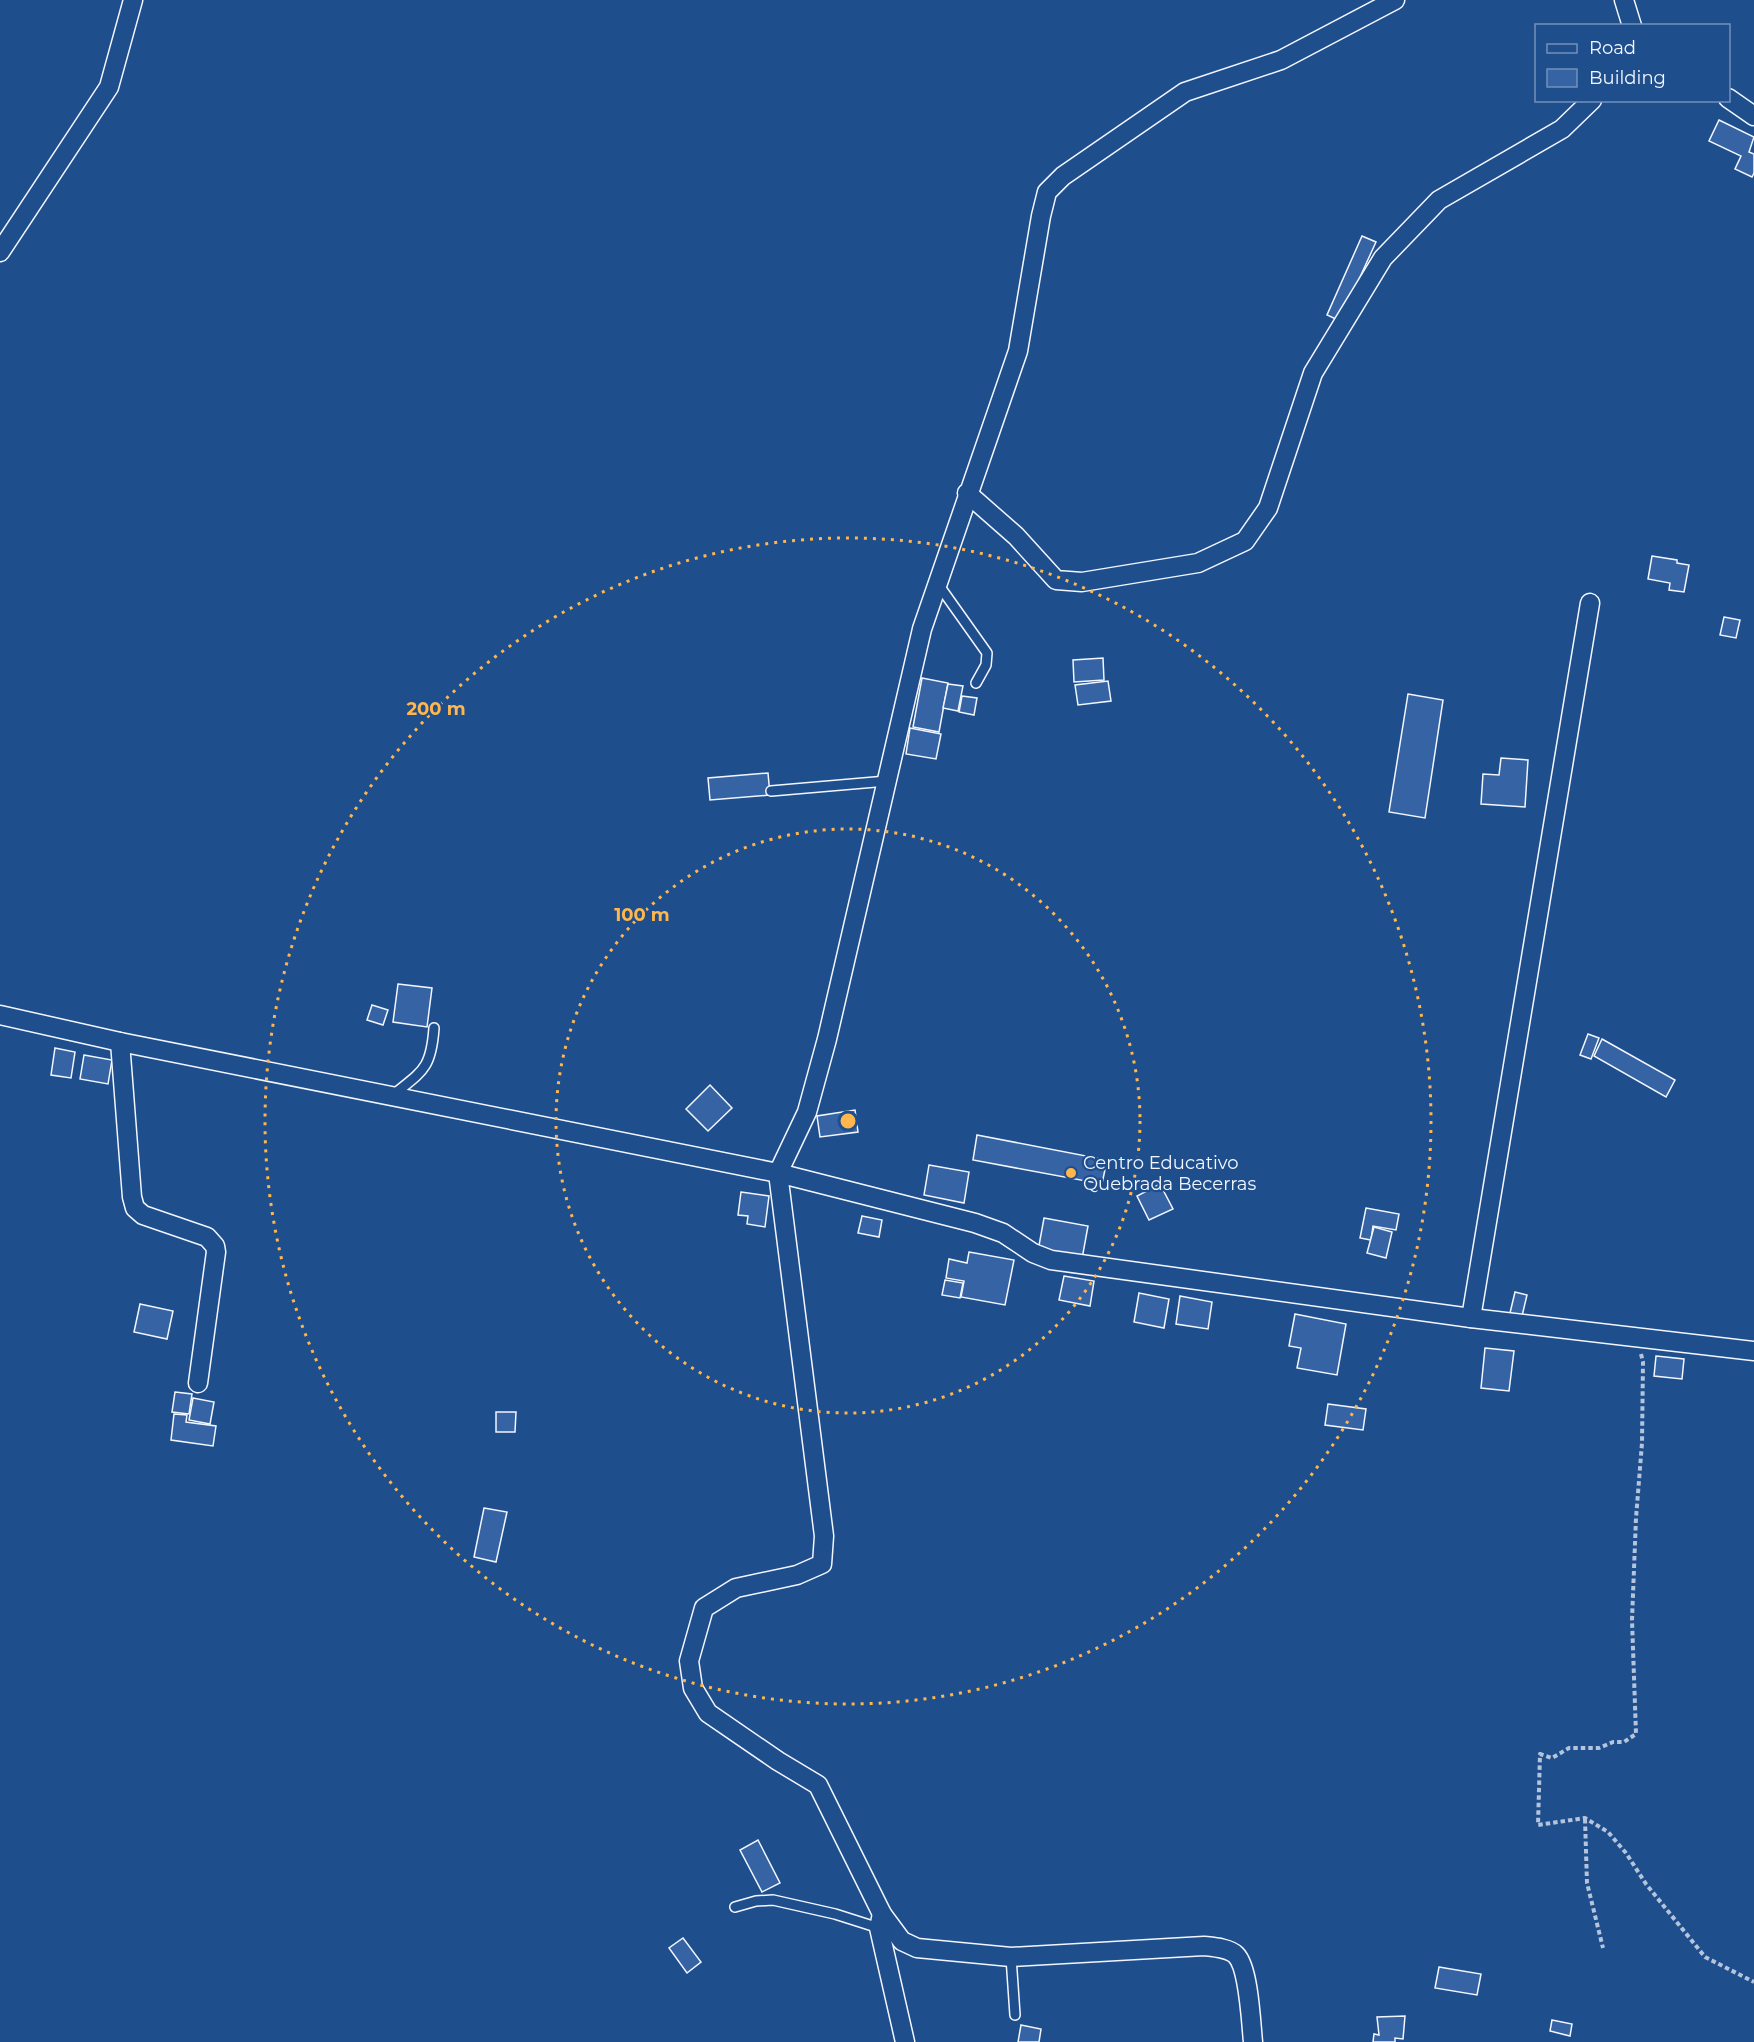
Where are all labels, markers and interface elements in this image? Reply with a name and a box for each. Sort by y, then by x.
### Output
legend [1535,24,1730,102]
text: Road [1589,37,1636,59]
text: Building [1589,67,1666,89]
text: 200 m [406,698,466,720]
text: 100 m [614,904,670,926]
centre of rings [838,1111,858,1131]
place label: Centro Educativo Quebrada Becerras [1083,1152,1256,1195]
marker: Centro Educativo Quebrada Becerras [1064,1166,1078,1180]

